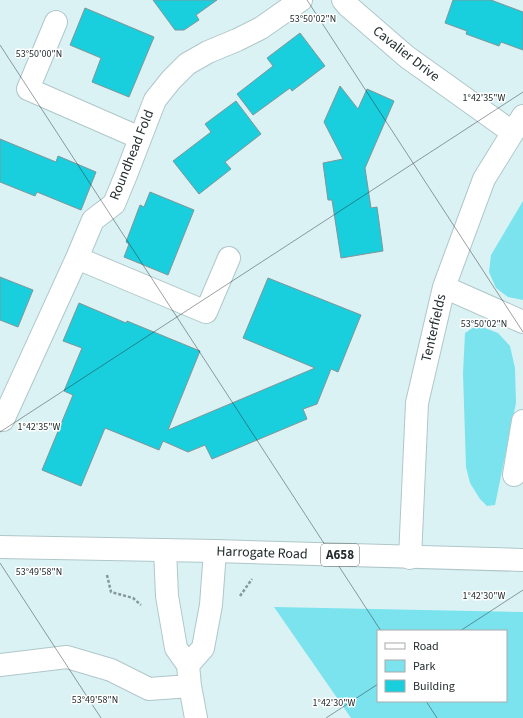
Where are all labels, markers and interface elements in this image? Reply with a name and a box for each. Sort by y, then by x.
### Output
text: 53°50'02"N [290,12,336,26]
street label: Cavalier Drive [368,21,444,87]
text: 53°50'00"N [16,47,62,61]
text: 1°42'35"W [463,91,506,105]
street label: Roundhead Fold [105,107,159,203]
street label: Tenterfields [416,292,452,364]
text: 53°50'02"N [461,317,507,331]
text: 1°42'35"W [18,420,61,434]
street label: Harrogate Road [216,541,308,565]
road number: A658 [321,544,359,566]
text: 53°49'58"N [16,565,62,579]
text: 1°42'30"W [463,589,506,603]
legend [377,630,507,702]
text: Road [413,638,439,655]
text: Park [413,658,435,675]
text: Building [413,678,455,695]
text: 53°49'58"N [72,693,118,707]
text: 1°42'30"W [313,696,356,710]

